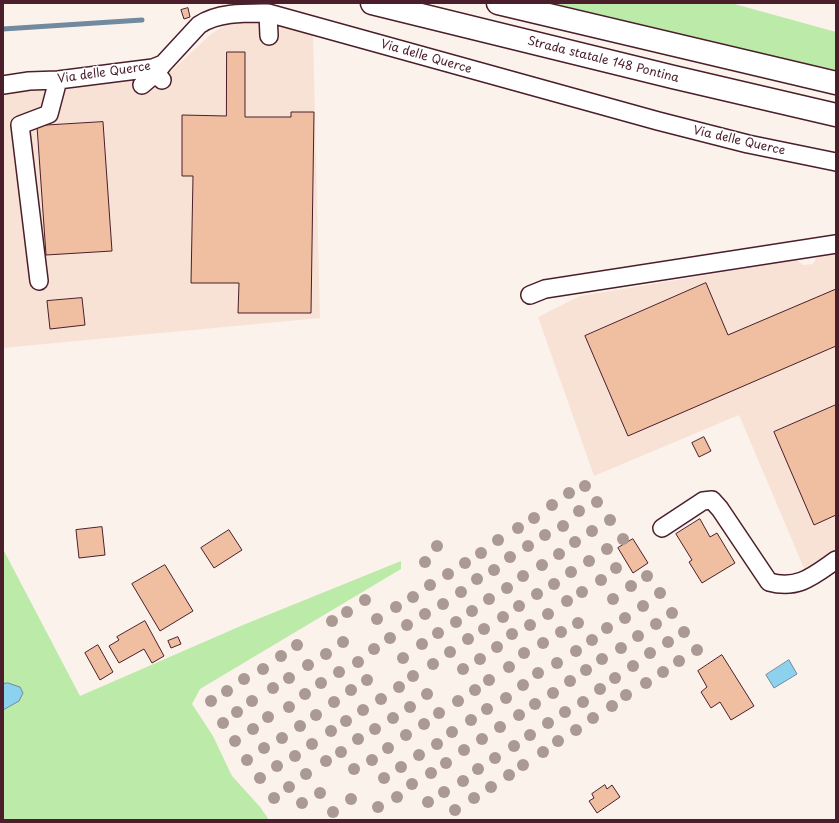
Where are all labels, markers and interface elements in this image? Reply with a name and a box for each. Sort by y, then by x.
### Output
street label: Strada statale 148 Pontina [526,34,680,86]
street label: Via delle Querce [379,37,473,77]
street label: Via delle Querce [56,59,152,87]
street label: Via delle Querce [692,123,786,159]

